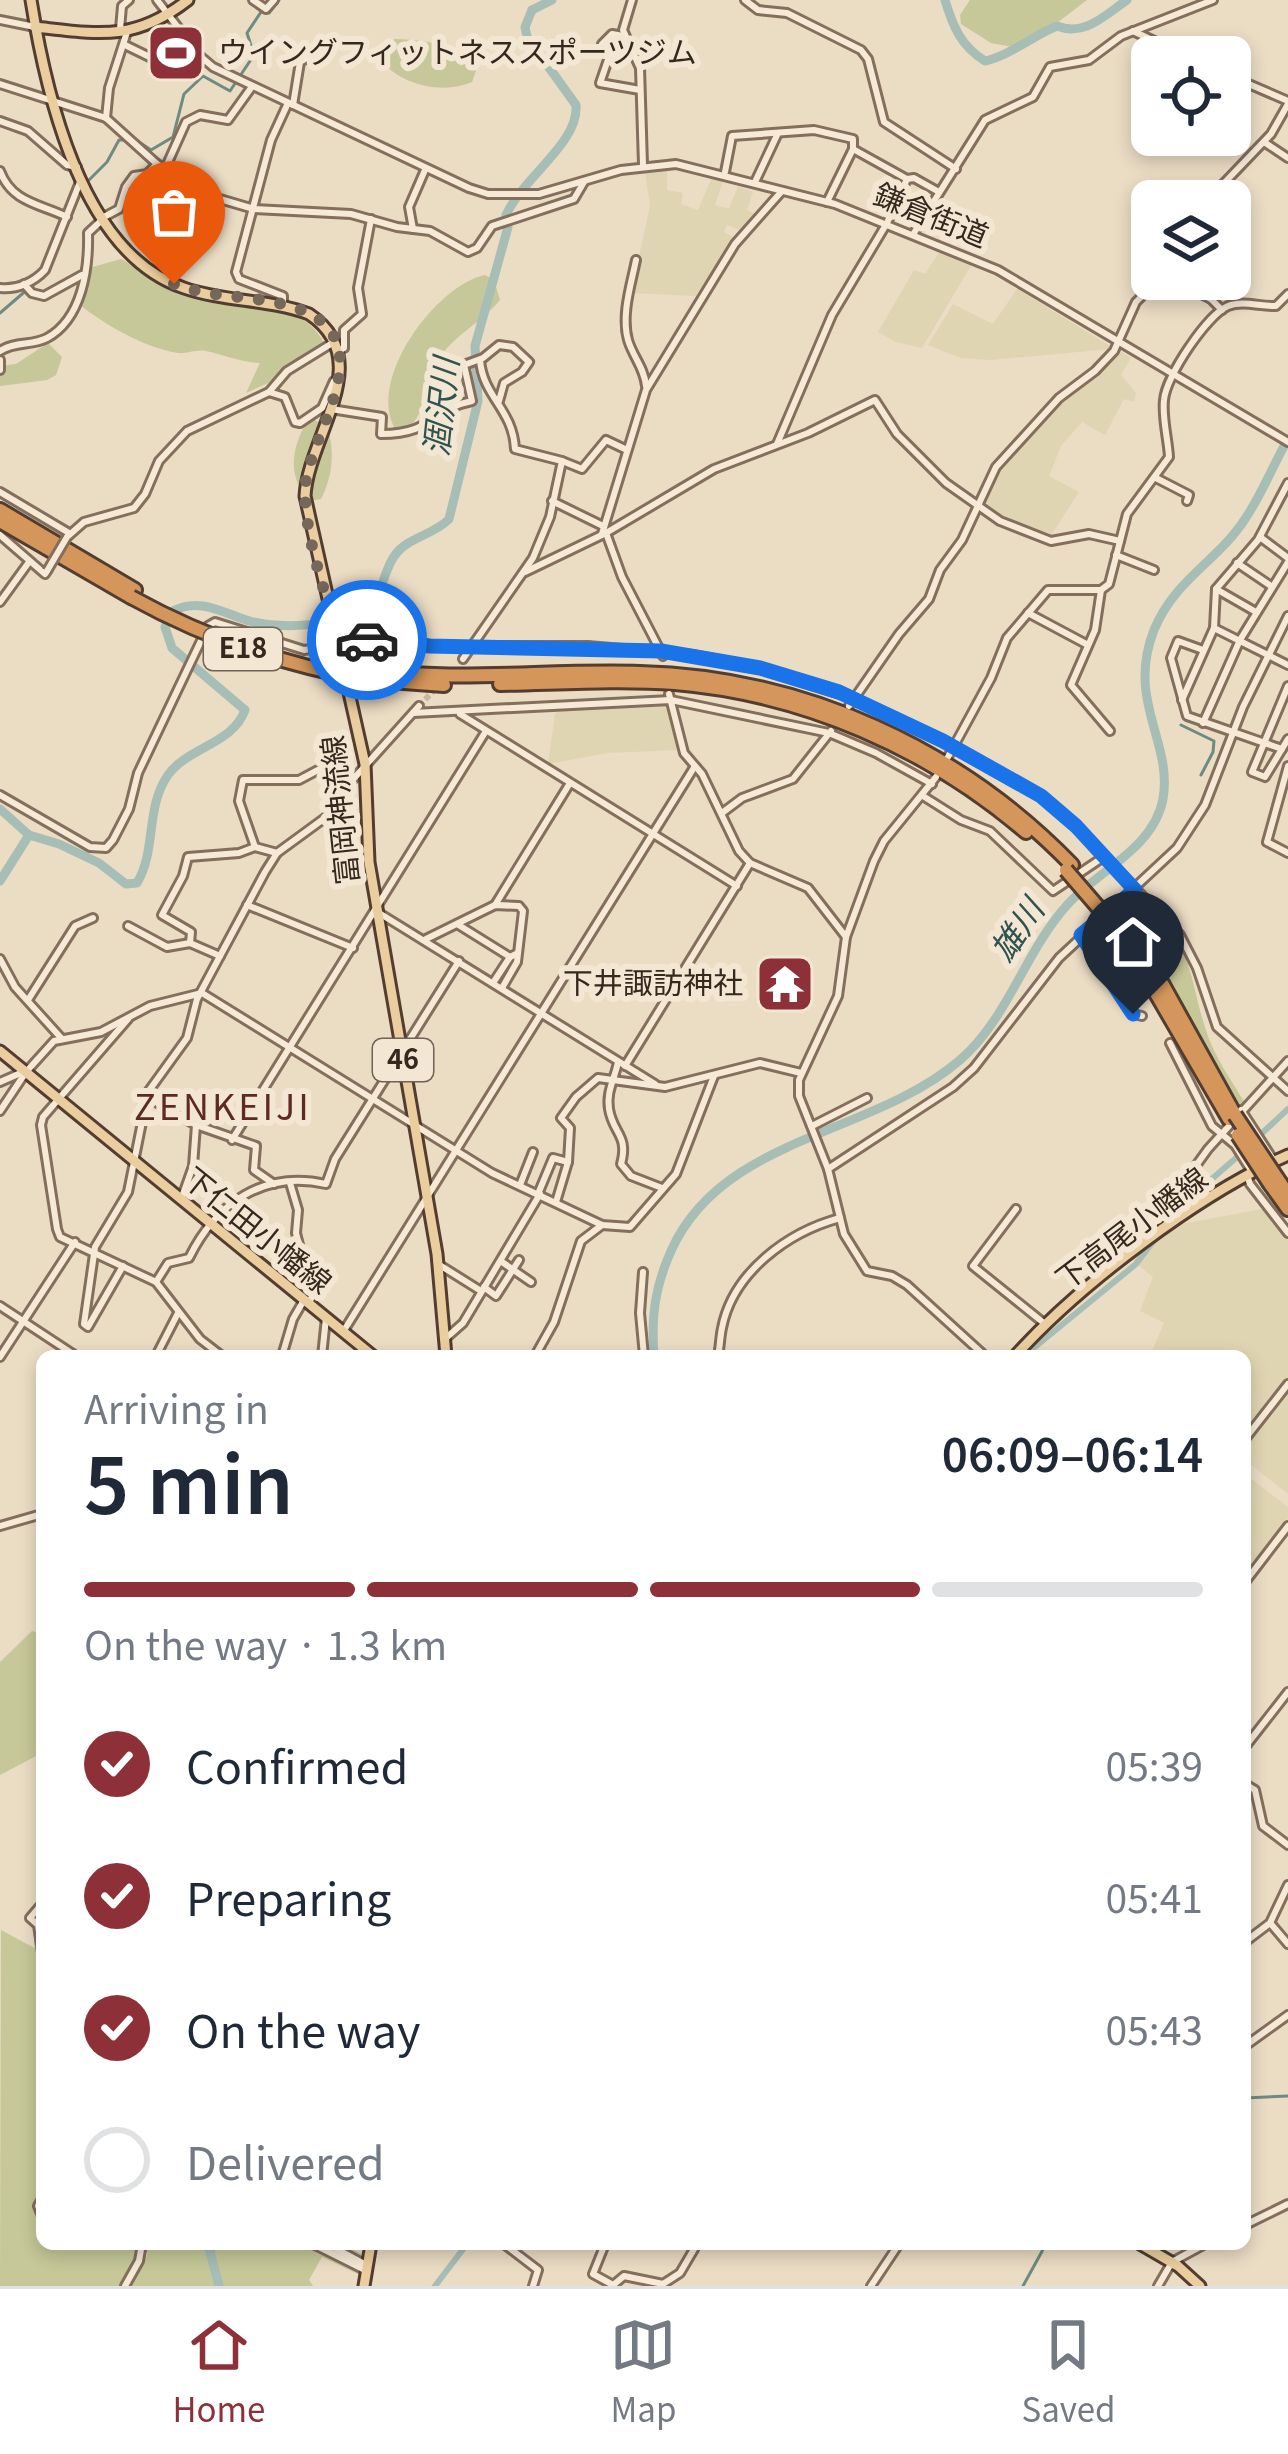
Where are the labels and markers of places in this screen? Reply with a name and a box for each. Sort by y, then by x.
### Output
sports icon: ウイングフィットネススポーツジム [145,22,207,84]
place label: ウイングフィットネススポーツジム [218,28,697,72]
pin [123,161,225,284]
pin [1082,891,1184,1014]
temple icon: 下井諏訪神社 [754,953,816,1015]
place label: 下井諏訪神社 [563,959,743,1003]

